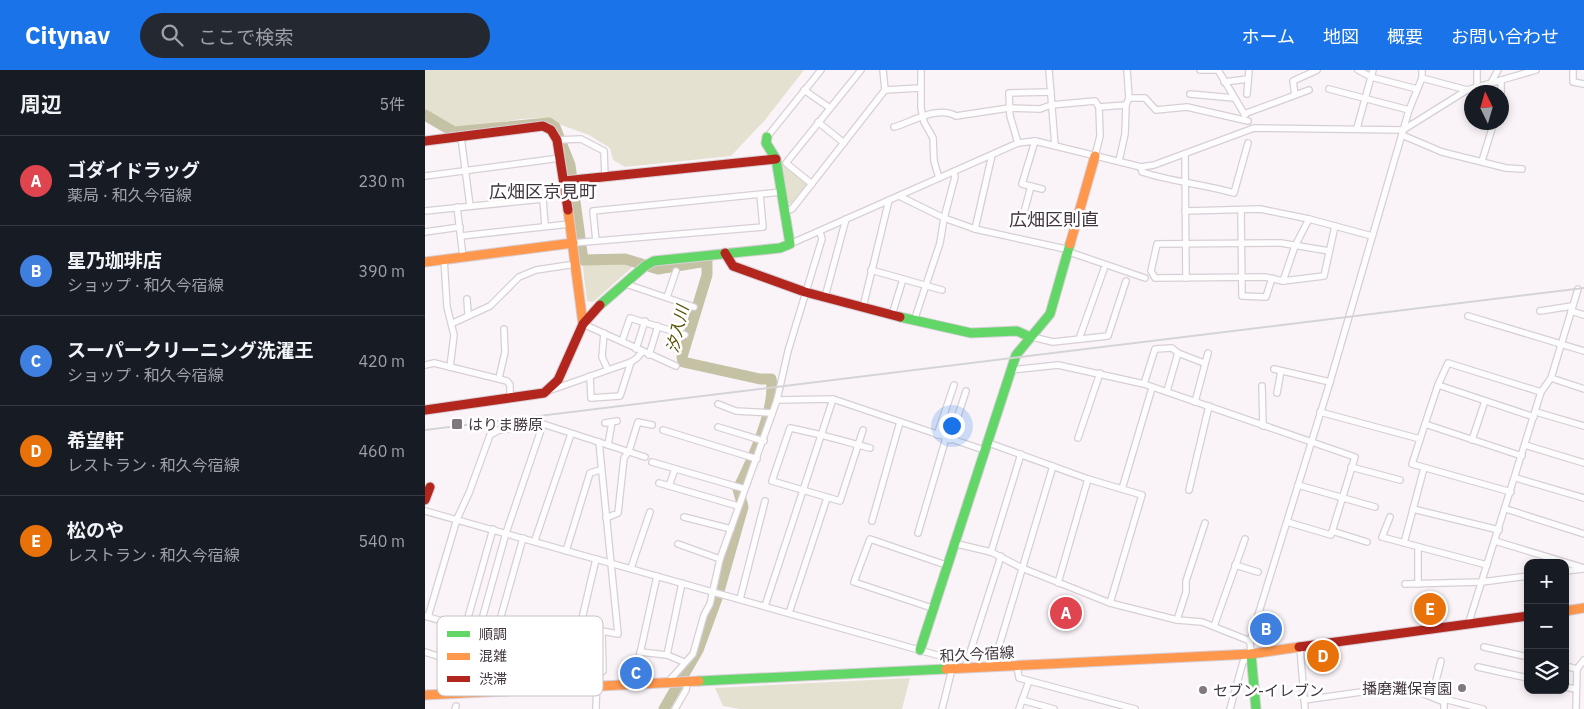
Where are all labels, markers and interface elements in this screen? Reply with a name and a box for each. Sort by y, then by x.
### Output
search box [140,13,490,58]
text: Citynav [25,19,110,51]
icon: search [158,21,186,49]
text: ここで検索 [198,25,293,49]
text: ホーム [1242,25,1295,48]
text: 地図 [1323,25,1359,48]
text: 概要 [1387,25,1423,48]
text: お問い合わせ [1451,25,1559,48]
north arrow [1464,85,1509,130]
text: 周辺 [20,90,62,118]
text: 5件 [379,94,405,114]
text: ゴダイドラッグ [67,158,200,182]
text: A [31,171,41,191]
text: 230 m [358,171,405,191]
district label: 広畑区京見町 [489,180,597,203]
text: 薬局 · 和久今宿線 [67,185,192,205]
district label: 広畑区則直 [1009,208,1099,231]
text: 星乃珈琲店 [67,248,162,272]
text: B [31,261,41,281]
text: 390 m [358,261,405,281]
text: ショップ · 和久今宿線 [67,275,224,295]
water label: 汐入川 [662,301,693,355]
text: スーパークリーニング洗濯王 [67,338,314,362]
text: C [31,351,41,371]
text: 420 m [358,351,405,371]
text: ショップ · 和久今宿線 [67,365,224,385]
your location [939,413,965,439]
place label: はりま勝原 [468,415,543,434]
marker: はりま勝原 [450,417,464,431]
text: 希望軒 [67,428,124,452]
text: D [30,441,42,461]
text: 460 m [358,441,405,461]
text: レストラン · 和久今宿線 [67,455,240,475]
text: 松のや [67,518,124,542]
text: E [31,531,41,551]
text: 540 m [358,531,405,551]
text: レストラン · 和久今宿線 [67,545,240,565]
map controls [1524,559,1569,694]
button: + [1524,559,1569,604]
pin: E [1414,590,1446,628]
pin: A [1050,594,1082,632]
button: − [1524,604,1569,649]
pin: B [1250,610,1282,648]
legend [437,616,603,696]
text: 順調 [479,625,507,643]
pin: D [1307,637,1339,675]
street label: 和久今宿線 [939,643,1015,665]
text: 混雑 [479,647,507,665]
button: layers [1524,649,1569,694]
pin: C [620,654,652,692]
text: 渋滞 [479,670,507,688]
place label: 播磨灘保育園 [1362,679,1452,698]
place label: セブン-イレブン [1213,681,1324,700]
marker: 播磨灘保育園 [1456,682,1468,694]
marker: セブン-イレブン [1197,684,1209,696]

